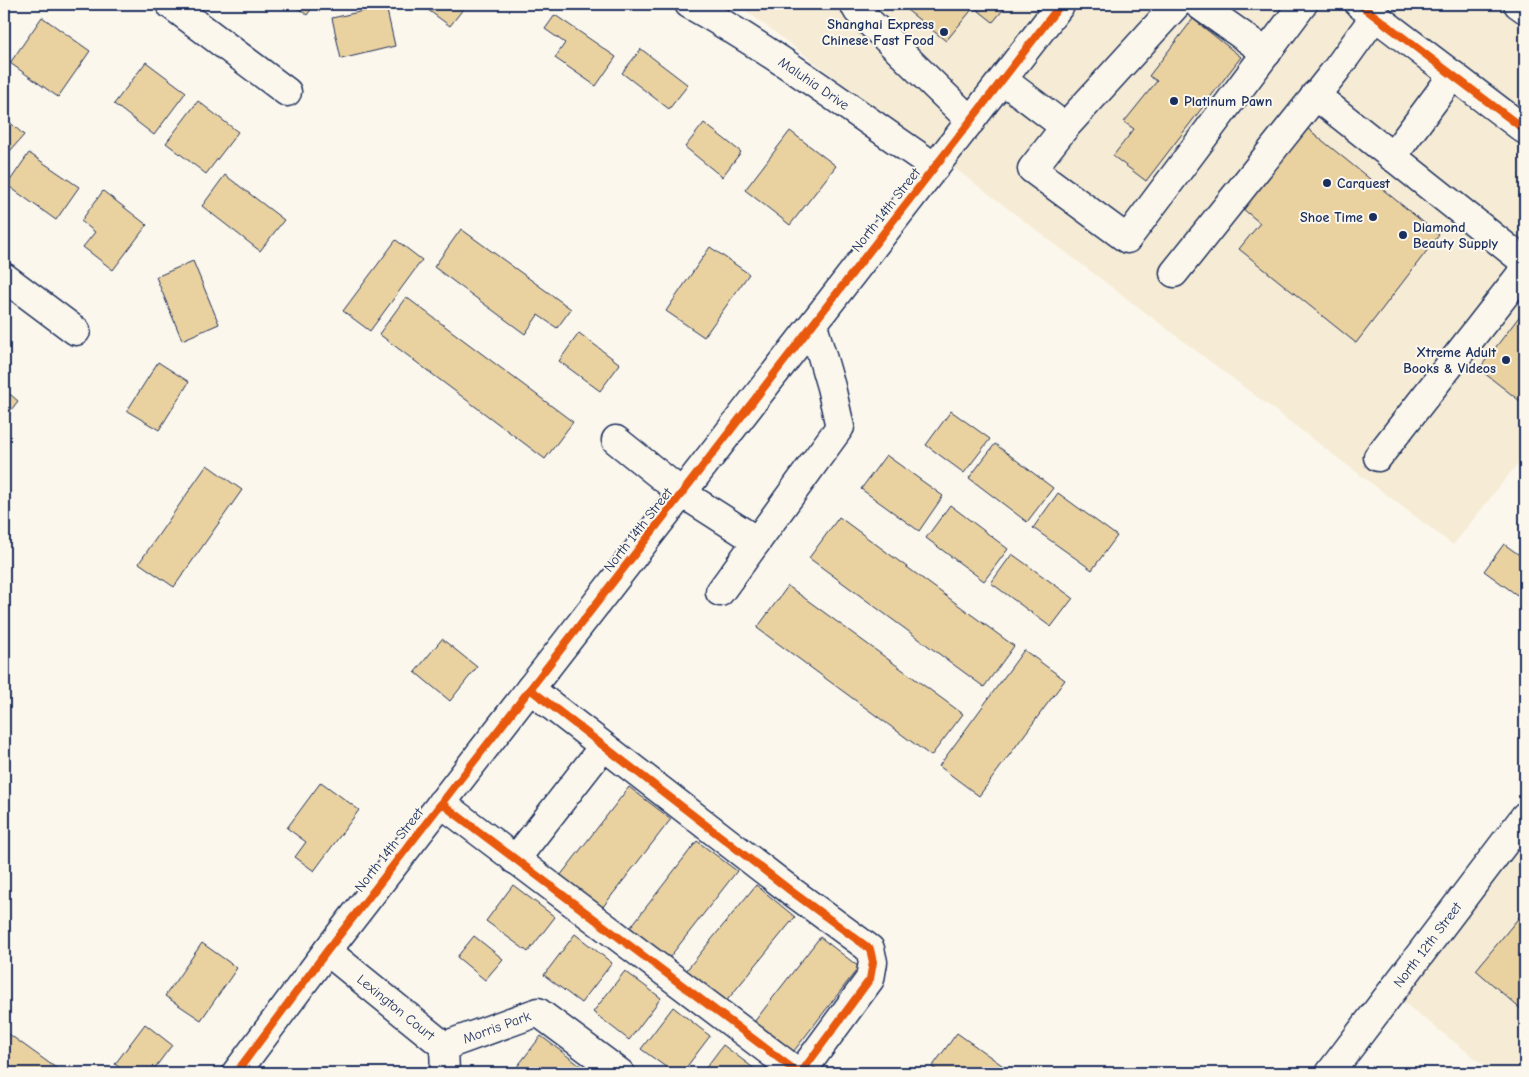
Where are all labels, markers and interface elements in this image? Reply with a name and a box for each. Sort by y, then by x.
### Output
place label: Shanghai Express Chinese Fast Food [822,16,934,49]
marker: Shanghai Express Chinese Fast Food [938,26,950,38]
street label: Maluhia Drive [775,53,853,113]
place label: Platinum Pawn [1184,93,1272,110]
marker: Platinum Pawn [1168,95,1180,107]
street label: North 14th Street [848,164,925,255]
place label: Carquest [1337,175,1390,192]
marker: Carquest [1321,177,1333,189]
place label: Shoe Time [1300,209,1363,226]
marker: Shoe Time [1367,211,1379,223]
place label: Diamond Beauty Supply [1413,219,1499,252]
marker: Diamond Beauty Supply [1397,229,1409,241]
place label: Xtreme Adult Books & Videos [1403,344,1496,377]
marker: Xtreme Adult Books & Videos [1500,354,1512,366]
street label: North 14th Street [600,484,677,575]
street label: North 14th Street [351,804,428,895]
street label: North 12th Street [1390,898,1466,991]
street label: Lexington Court [354,971,439,1044]
street label: Morris Park [460,1007,533,1047]

